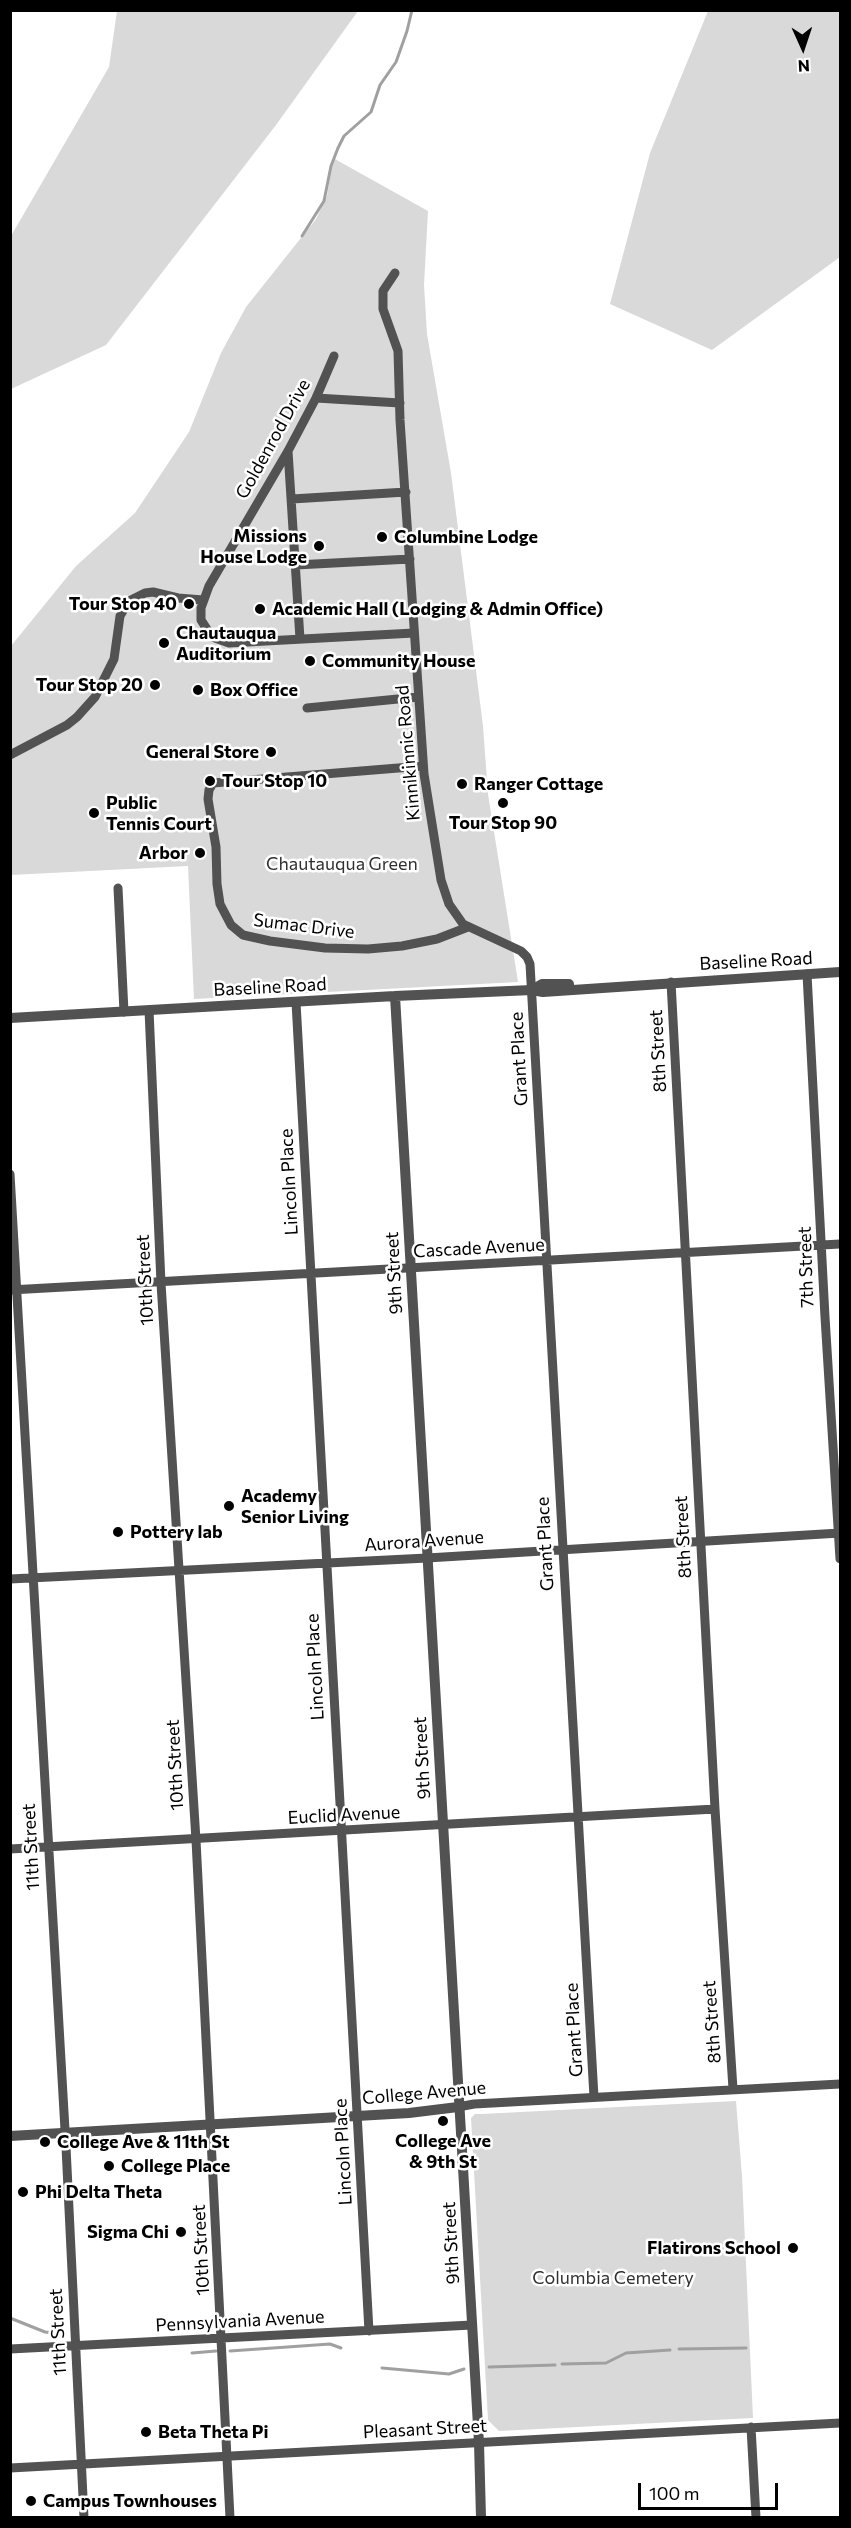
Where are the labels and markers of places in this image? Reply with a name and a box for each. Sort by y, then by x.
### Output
place label: Missions House Lodge [200,525,307,568]
place label: Columbine Lodge [394,526,538,548]
marker: Columbine Lodge [375,530,389,544]
marker: Missions House Lodge [312,539,326,553]
place label: Tour Stop 40 [69,593,177,615]
marker: Tour Stop 40 [182,597,196,611]
place label: Academic Hall (Lodging & Admin Office) [272,598,603,620]
marker: Academic Hall (Lodging & Admin Office) [253,602,267,616]
place label: Chautauqua Auditorium [176,622,276,664]
marker: Chautauqua Auditorium [157,636,171,650]
place label: Community House [322,650,475,672]
marker: Community House [303,654,317,668]
place label: Tour Stop 20 [36,674,143,696]
marker: Tour Stop 20 [148,678,162,692]
place label: Box Office [210,679,298,701]
marker: Box Office [191,683,205,697]
place label: General Store [146,741,259,763]
marker: General Store [264,745,278,759]
place label: Tour Stop 10 [222,770,327,792]
place label: Ranger Cottage [474,773,603,795]
marker: Tour Stop 10 [203,774,217,788]
marker: Ranger Cottage [455,777,469,791]
place label: Public Tennis Court [106,792,212,834]
marker: Tour Stop 90 [496,796,510,810]
marker: Public Tennis Court [87,806,101,820]
place label: Tour Stop 90 [449,812,557,834]
place label: Arbor [139,842,188,864]
marker: Arbor [193,846,207,860]
place label: Academy Senior Living [241,1485,349,1528]
marker: Academy Senior Living [222,1499,236,1513]
place label: Pottery lab [130,1521,223,1543]
marker: Pottery lab [111,1525,125,1539]
marker: College Ave & 9th St [436,2114,450,2128]
place label: College Ave & 9th St [395,2130,491,2172]
place label: College Ave & 11th St [57,2131,230,2153]
marker: College Ave & 11th St [38,2135,52,2149]
place label: College Place [121,2155,230,2177]
marker: College Place [102,2159,116,2173]
place label: Phi Delta Theta [35,2181,162,2203]
marker: Phi Delta Theta [16,2185,30,2199]
place label: Sigma Chi [87,2221,169,2243]
marker: Sigma Chi [174,2225,188,2239]
place label: Flatirons School [647,2237,781,2259]
marker: Flatirons School [786,2241,800,2255]
place label: Beta Theta Pi [158,2421,269,2443]
marker: Beta Theta Pi [139,2425,153,2439]
place label: Campus Townhouses [43,2490,217,2512]
marker: Campus Townhouses [24,2494,38,2508]

